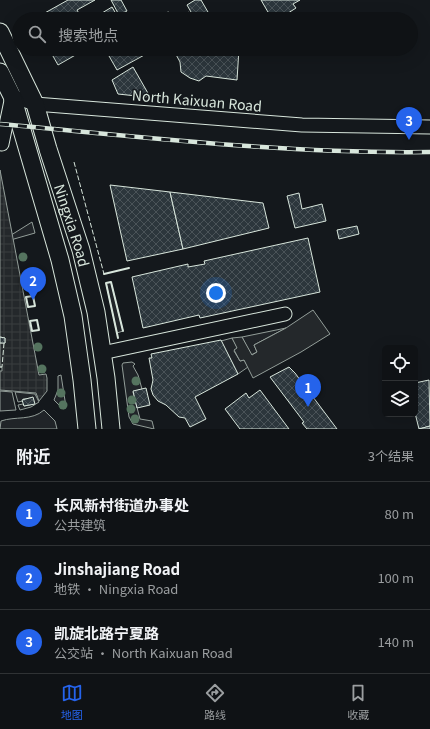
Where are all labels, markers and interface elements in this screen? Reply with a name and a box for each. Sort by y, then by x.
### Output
search box [12,12,418,56]
icon: search [26,23,48,45]
text: 搜索地点 [58,24,118,45]
street label: North Kaixuan Road [131,84,263,116]
pin: 3 [396,107,422,140]
street label: Ningxia Road [50,181,95,269]
pin: 2 [20,267,46,300]
your location [206,283,226,303]
map controls [382,345,418,417]
button: locate [382,345,418,381]
pin: 1 [295,374,321,407]
button: layers [382,381,418,417]
text: 附近 [16,443,50,468]
text: 3个结果 [368,446,414,465]
text: 长风新村街道办事处 [54,494,189,515]
text: 1 [25,504,33,523]
text: 80 m [385,504,414,523]
text: 公共建筑 [54,515,106,534]
text: Jinshajiang Road [54,558,180,579]
text: 2 [25,568,33,587]
text: 100 m [377,568,414,587]
text: 地铁 · Ningxia Road [54,579,178,598]
text: 凯旋北路宁夏路 [54,622,159,643]
text: 3 [25,632,33,651]
text: 140 m [377,632,414,651]
text: 公交站 · North Kaixuan Road [54,643,233,662]
tab: 地图 [61,682,83,722]
tab: 路线 [204,682,226,722]
tab: 收藏 [347,682,369,722]

